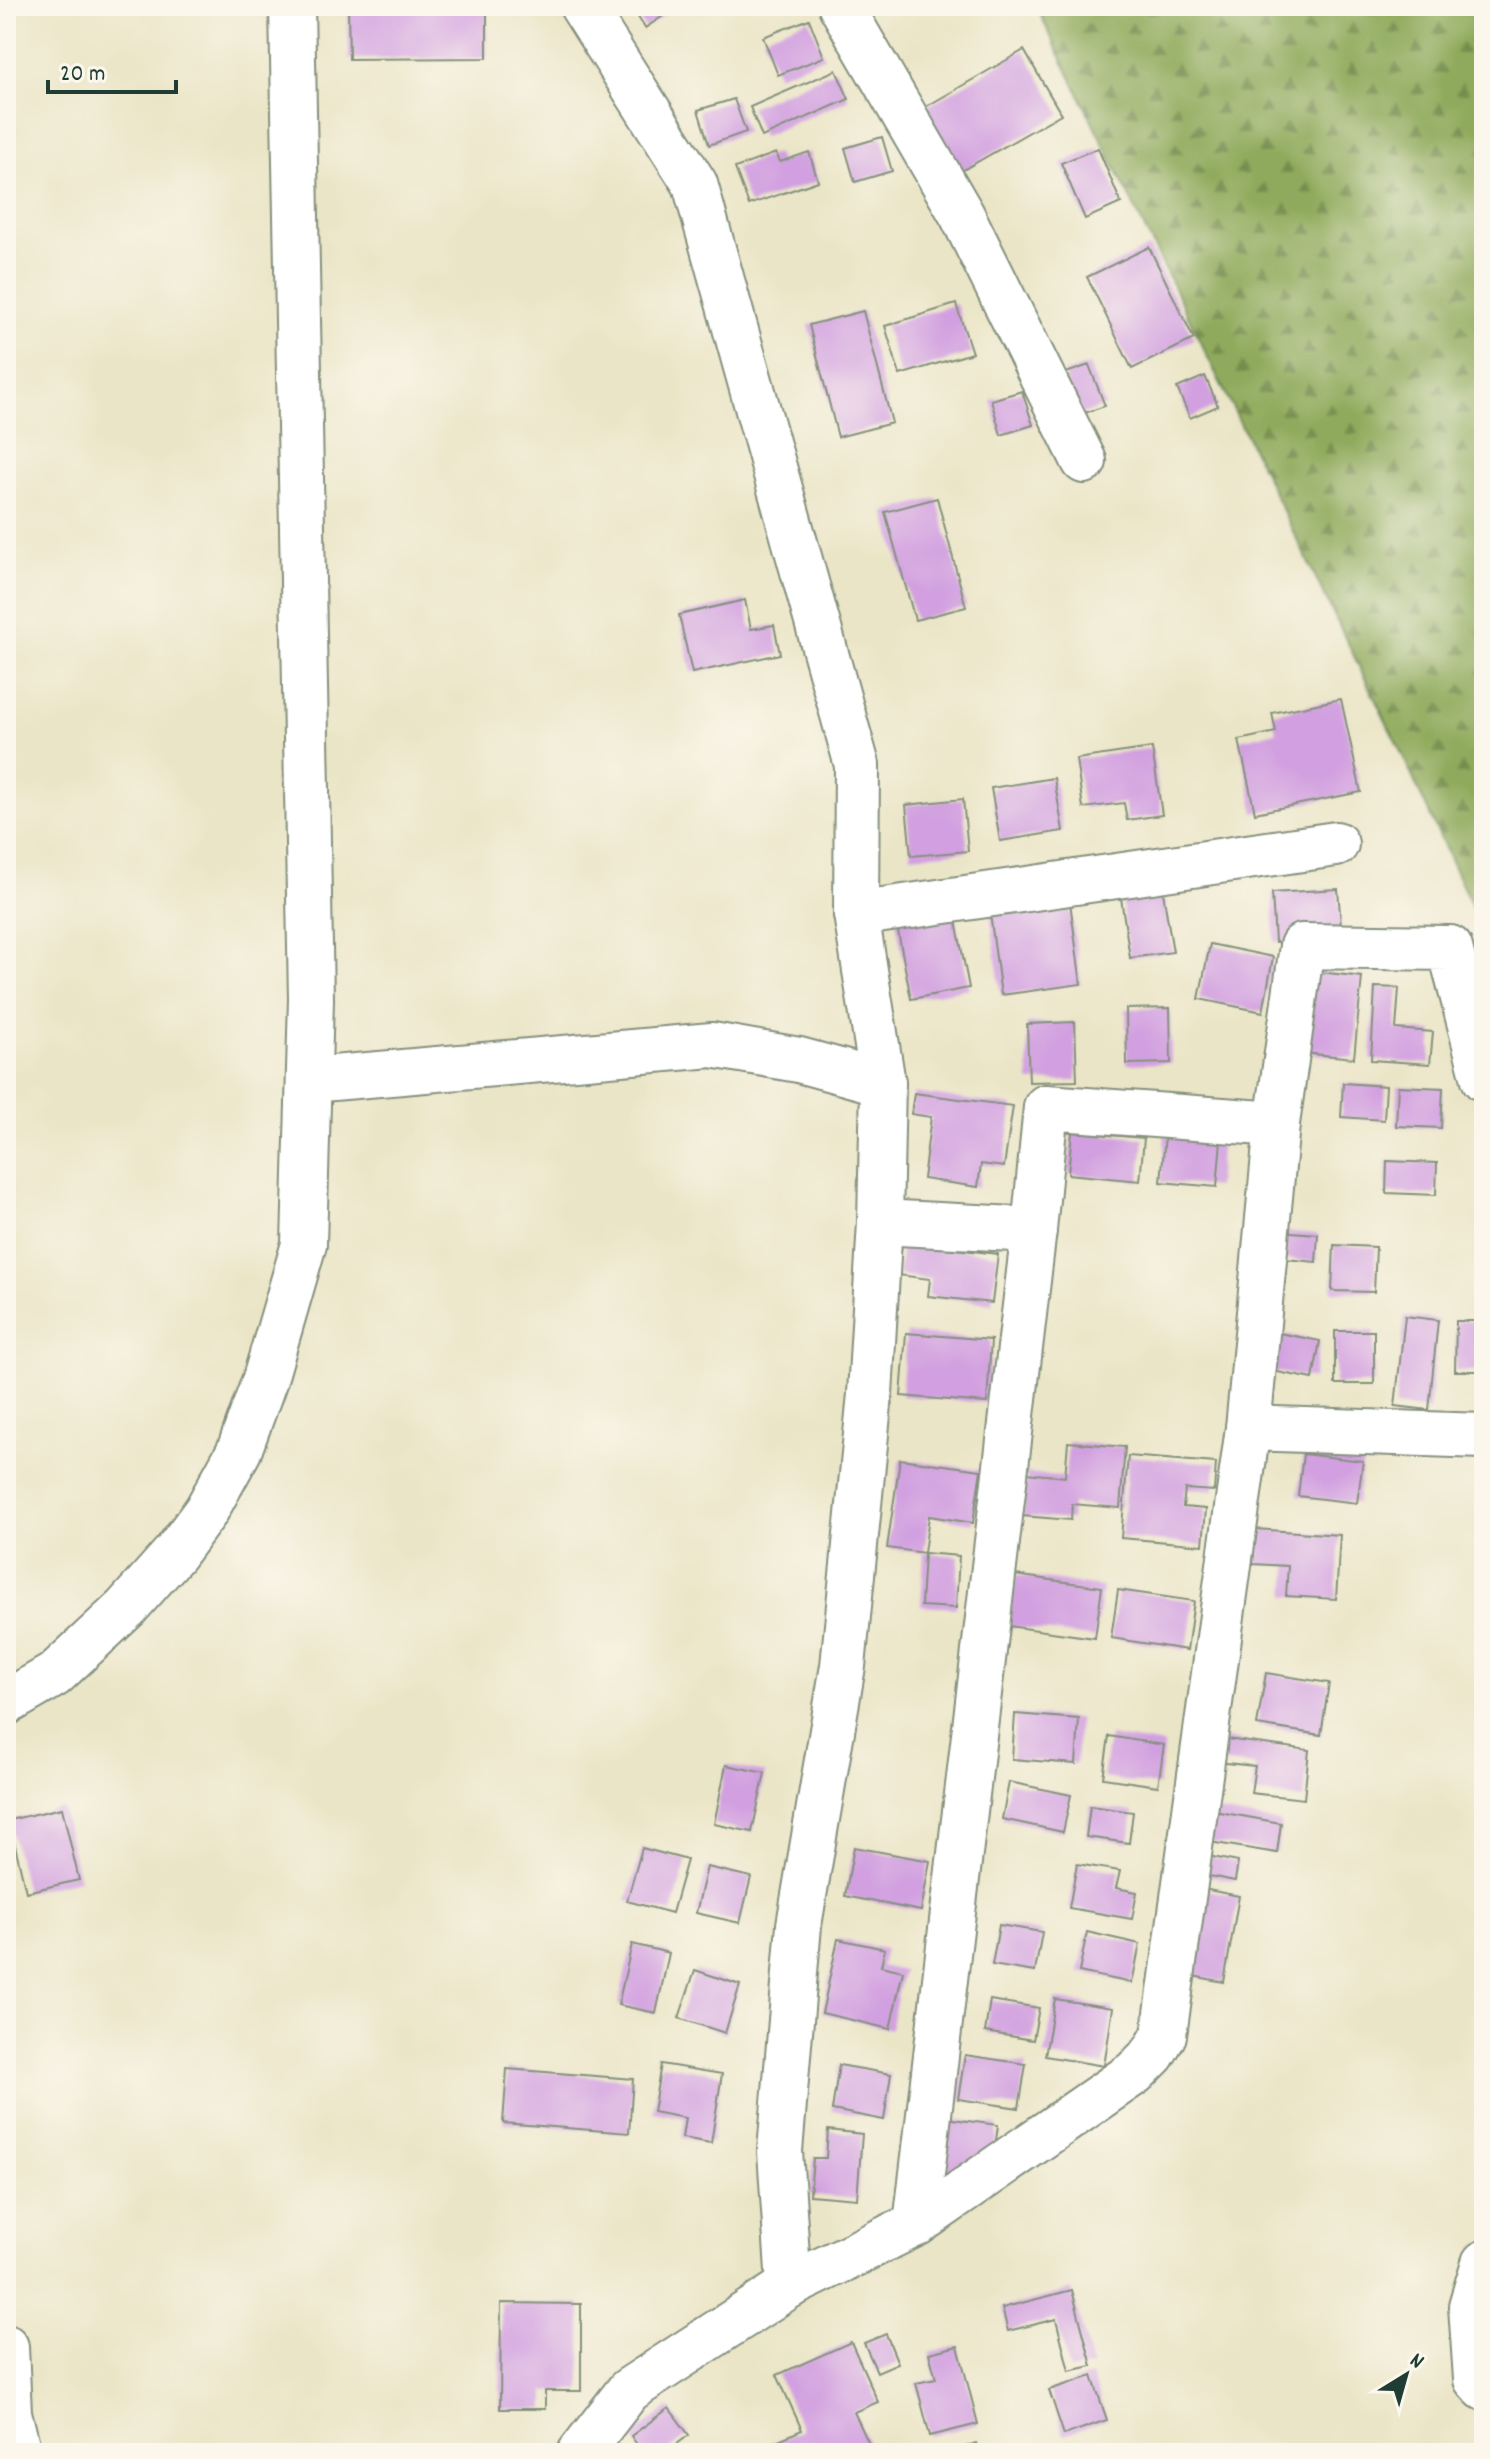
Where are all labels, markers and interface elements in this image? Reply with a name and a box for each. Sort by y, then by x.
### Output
scale bar [48,44,176,94]
text: 20 m [60,58,106,92]
north arrow [1366,2335,1446,2415]
text: N [1402,2346,1430,2378]

